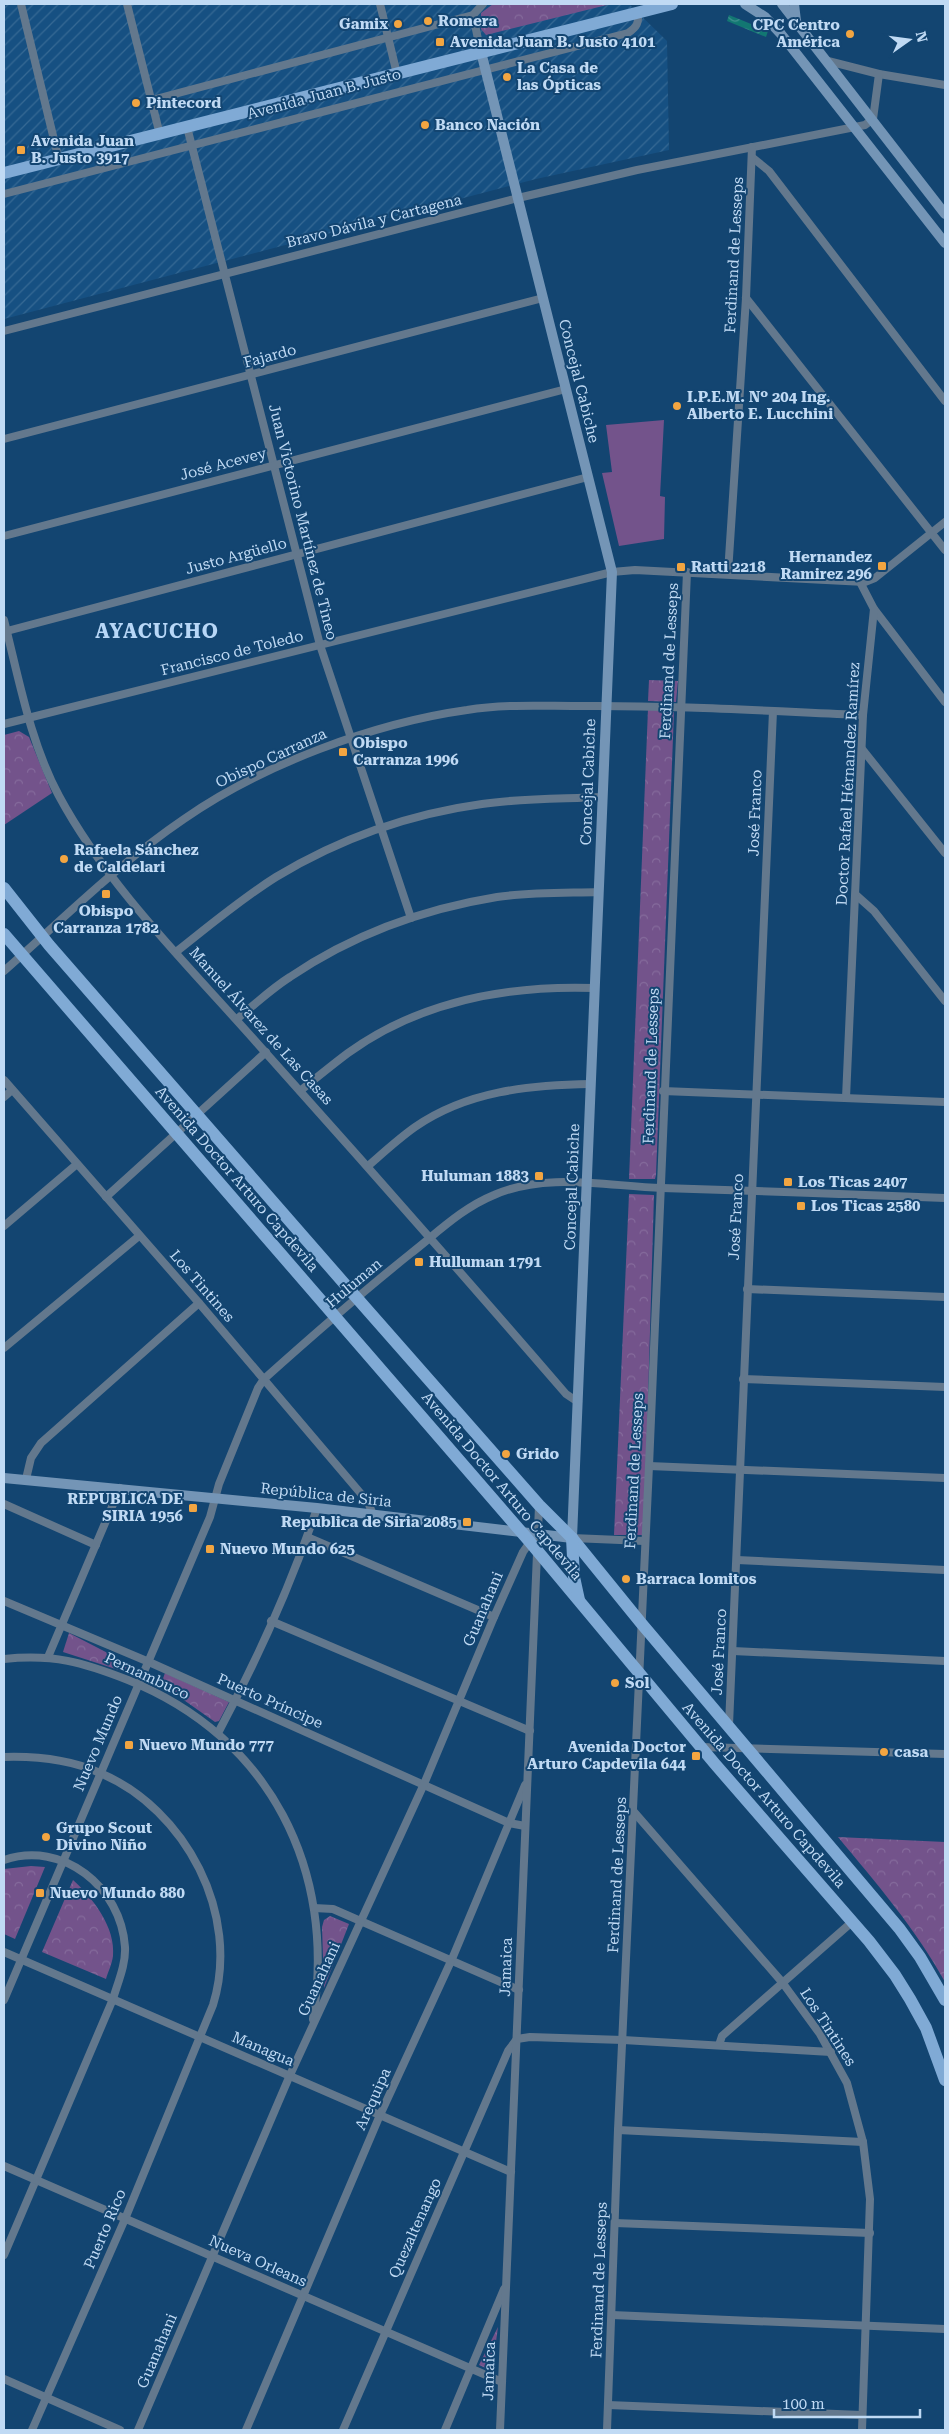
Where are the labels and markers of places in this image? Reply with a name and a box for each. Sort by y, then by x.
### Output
place label: Romera [438,12,497,30]
place label: Gamix [339,15,388,33]
marker: Romera [422,15,434,27]
place label: CPC Centro América [752,16,840,51]
marker: Gamix [392,18,404,30]
marker: CPC Centro América [844,28,856,40]
place label: Avenida Juan B. Justo 4101 [450,33,656,51]
marker: Avenida Juan B. Justo 4101 [434,36,446,48]
place label: La Casa de las Ópticas [517,59,601,94]
marker: La Casa de las Ópticas [501,71,513,83]
place label: Pintecord [146,94,221,112]
marker: Pintecord [130,97,142,109]
place label: Banco Nación [435,116,540,134]
marker: Banco Nación [419,119,431,131]
place label: Avenida Juan B. Justo 3917 [31,132,134,167]
marker: Avenida Juan B. Justo 3917 [15,144,27,156]
place label: I.P.E.M. Nº 204 Ing. Alberto E. Lucchini [687,388,833,423]
marker: I.P.E.M. Nº 204 Ing. Alberto E. Lucchini [671,400,683,412]
place label: Hernandez Ramirez 296 [780,548,873,583]
place label: Ratti 2218 [691,558,766,576]
marker: Hernandez Ramirez 296 [876,560,888,572]
marker: Ratti 2218 [675,561,687,573]
place label: Obispo Carranza 1996 [353,734,459,769]
marker: Obispo Carranza 1996 [337,746,349,758]
place label: Rafaela Sánchez de Caldelari [74,841,199,876]
marker: Rafaela Sánchez de Caldelari [58,853,70,865]
marker: Obispo Carranza 1782 [100,888,112,900]
place label: Obispo Carranza 1782 [53,902,159,937]
place label: Huluman 1883 [421,1167,530,1185]
marker: Huluman 1883 [533,1170,545,1182]
place label: Los Ticas 2407 [798,1173,908,1191]
marker: Los Ticas 2407 [782,1176,794,1188]
place label: Los Ticas 2580 [811,1197,921,1215]
marker: Los Ticas 2580 [795,1200,807,1212]
place label: Hulluman 1791 [429,1253,542,1271]
marker: Hulluman 1791 [413,1256,425,1268]
place label: Grido [516,1445,560,1463]
marker: Grido [500,1448,512,1460]
place label: REPUBLICA DE SIRIA 1956 [67,1490,184,1525]
marker: REPUBLICA DE SIRIA 1956 [187,1502,199,1514]
place label: Republica de Siria 2085 [281,1513,457,1531]
marker: Republica de Siria 2085 [461,1516,473,1528]
place label: Nuevo Mundo 625 [220,1540,355,1558]
marker: Nuevo Mundo 625 [204,1543,216,1555]
place label: Barraca lomitos [636,1570,757,1588]
marker: Barraca lomitos [620,1573,632,1585]
place label: Sol [625,1674,649,1692]
marker: Sol [609,1677,621,1689]
place label: Nuevo Mundo 777 [139,1736,274,1754]
place label: Avenida Doctor Arturo Capdevila 644 [527,1738,687,1773]
marker: Nuevo Mundo 777 [123,1739,135,1751]
place label: casa [894,1743,928,1761]
marker: casa [878,1746,890,1758]
marker: Avenida Doctor Arturo Capdevila 644 [690,1750,702,1762]
place label: Grupo Scout Divino Niño [56,1819,152,1854]
marker: Grupo Scout Divino Niño [40,1831,52,1843]
place label: Nuevo Mundo 880 [50,1884,185,1902]
marker: Nuevo Mundo 880 [34,1887,46,1899]

